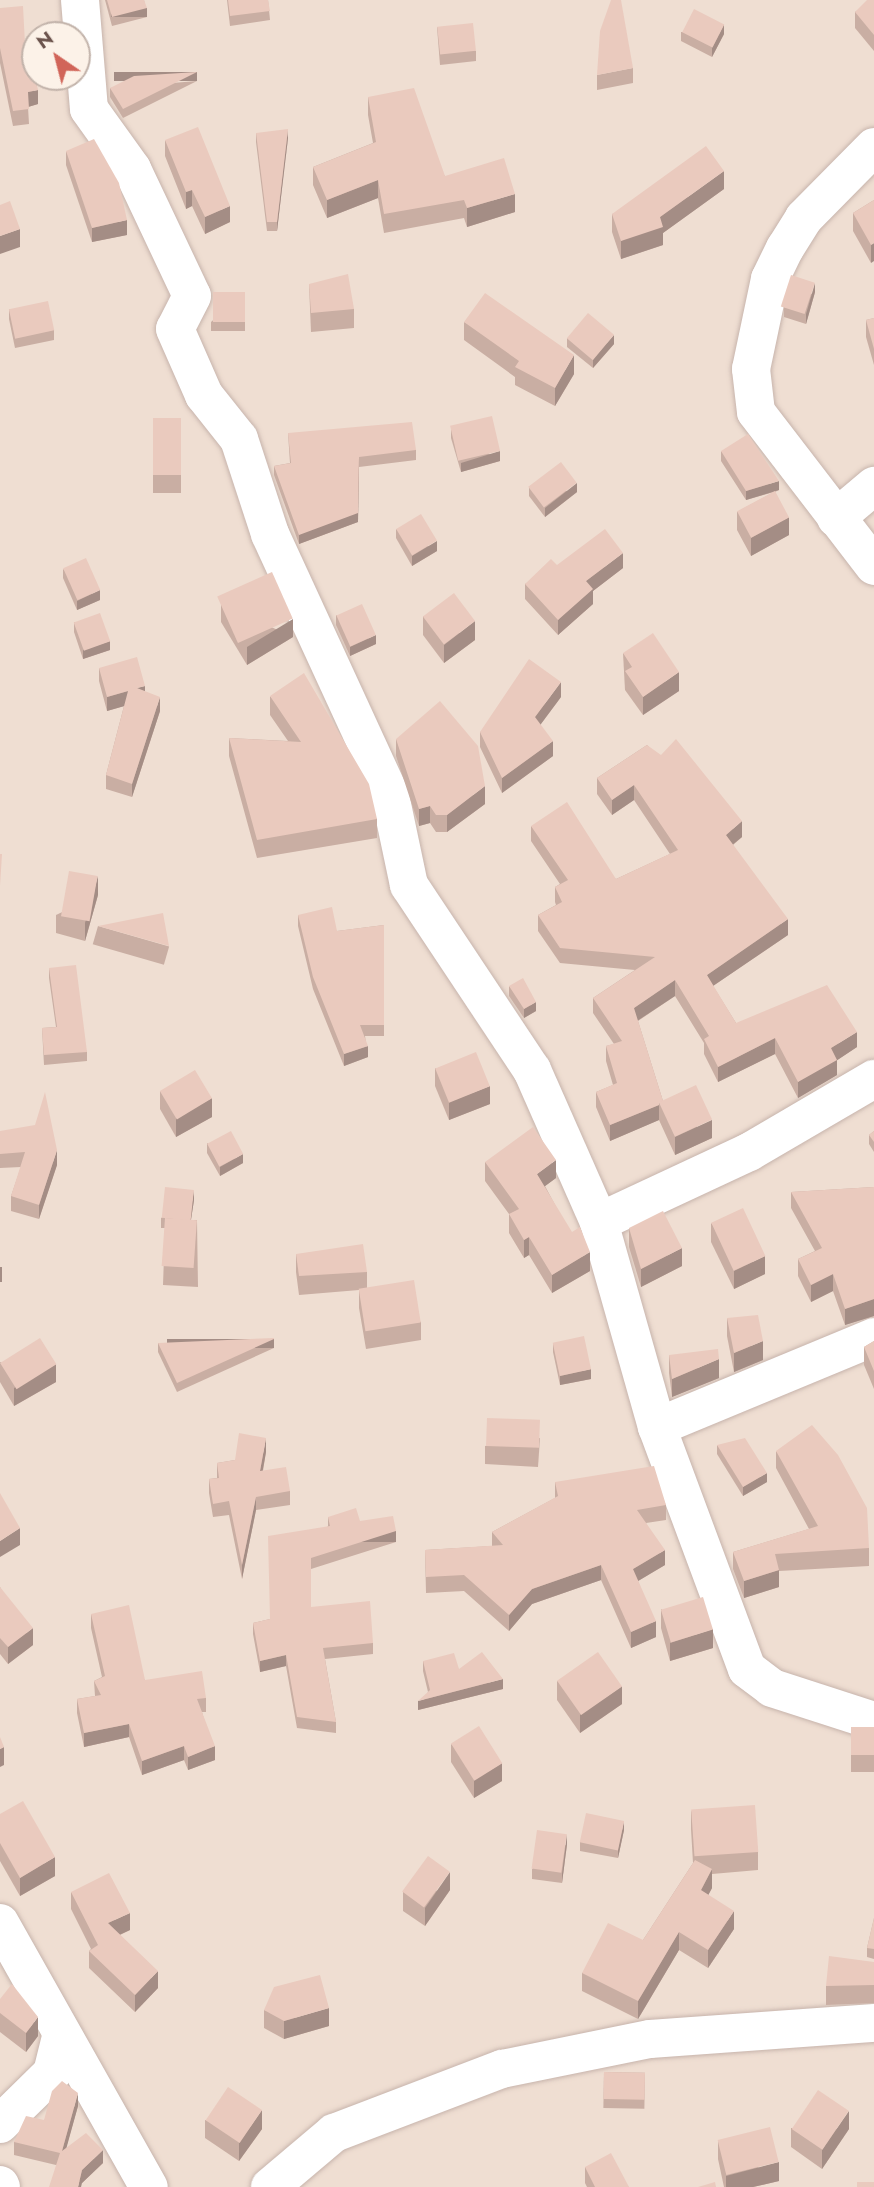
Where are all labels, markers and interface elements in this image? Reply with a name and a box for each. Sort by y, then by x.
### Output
north arrow [21,21,91,91]
text: N [31,25,59,55]

